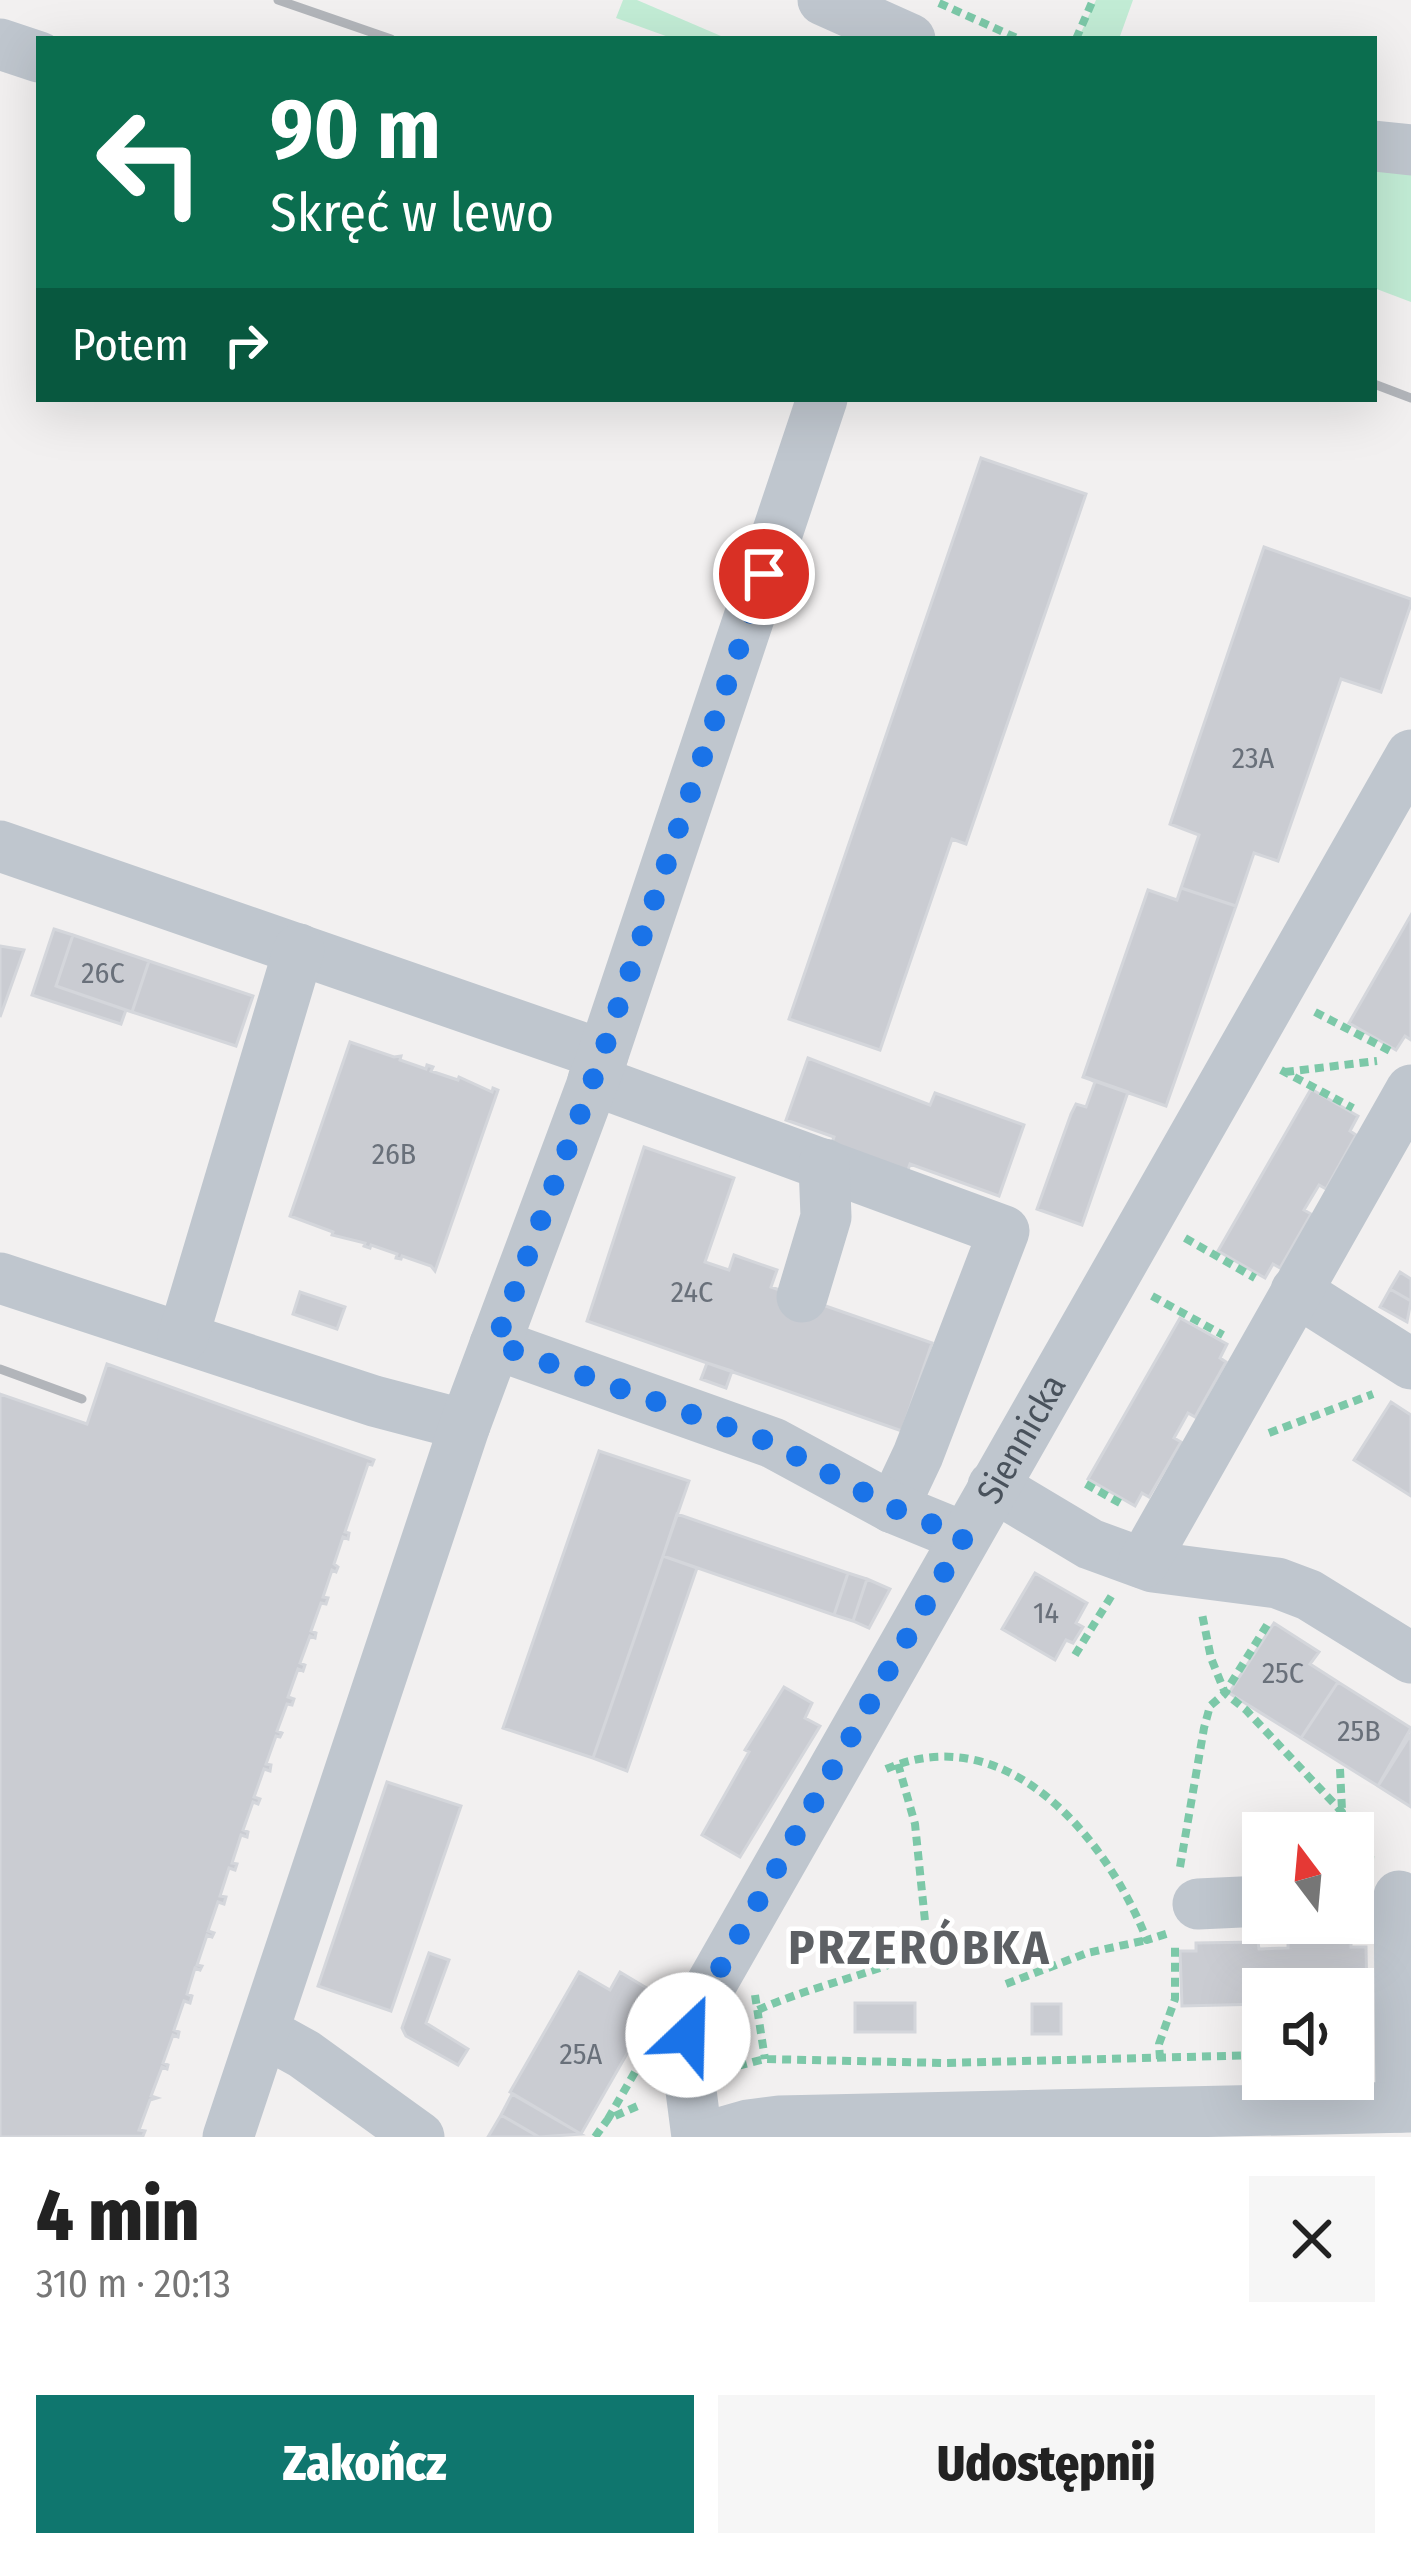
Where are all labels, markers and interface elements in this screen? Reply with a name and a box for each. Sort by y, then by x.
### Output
text: 90 m [270,79,441,180]
icon: left [72,84,228,240]
text: Skręć w lewo [270,181,554,245]
icon: right [213,312,279,378]
text: Potem [72,318,189,372]
pin [713,523,815,625]
icon: arrive [731,541,797,607]
house number: 23A [1232,740,1274,776]
house number: 26C [81,955,125,991]
house number: 26B [372,1136,416,1172]
house number: 24C [671,1274,713,1310]
street label: Siennicka [968,1367,1076,1511]
house number: 14 [1033,1595,1059,1631]
house number: 25C [1262,1655,1304,1691]
house number: 25B [1337,1713,1381,1749]
north arrow [1242,1812,1374,1944]
map controls [1242,1812,1374,2100]
district label: PRZERÓBKA [788,1918,1052,1977]
button: sound [1242,1968,1374,2100]
position arrow [625,1972,751,2098]
house number: 25A [560,2036,603,2072]
text: 4 min [36,2173,199,2259]
button: close [1249,2176,1375,2302]
text: 310 m · 20:13 [36,2261,231,2307]
button: Zakończ [36,2395,694,2533]
button: Udostępnij [718,2395,1375,2533]

